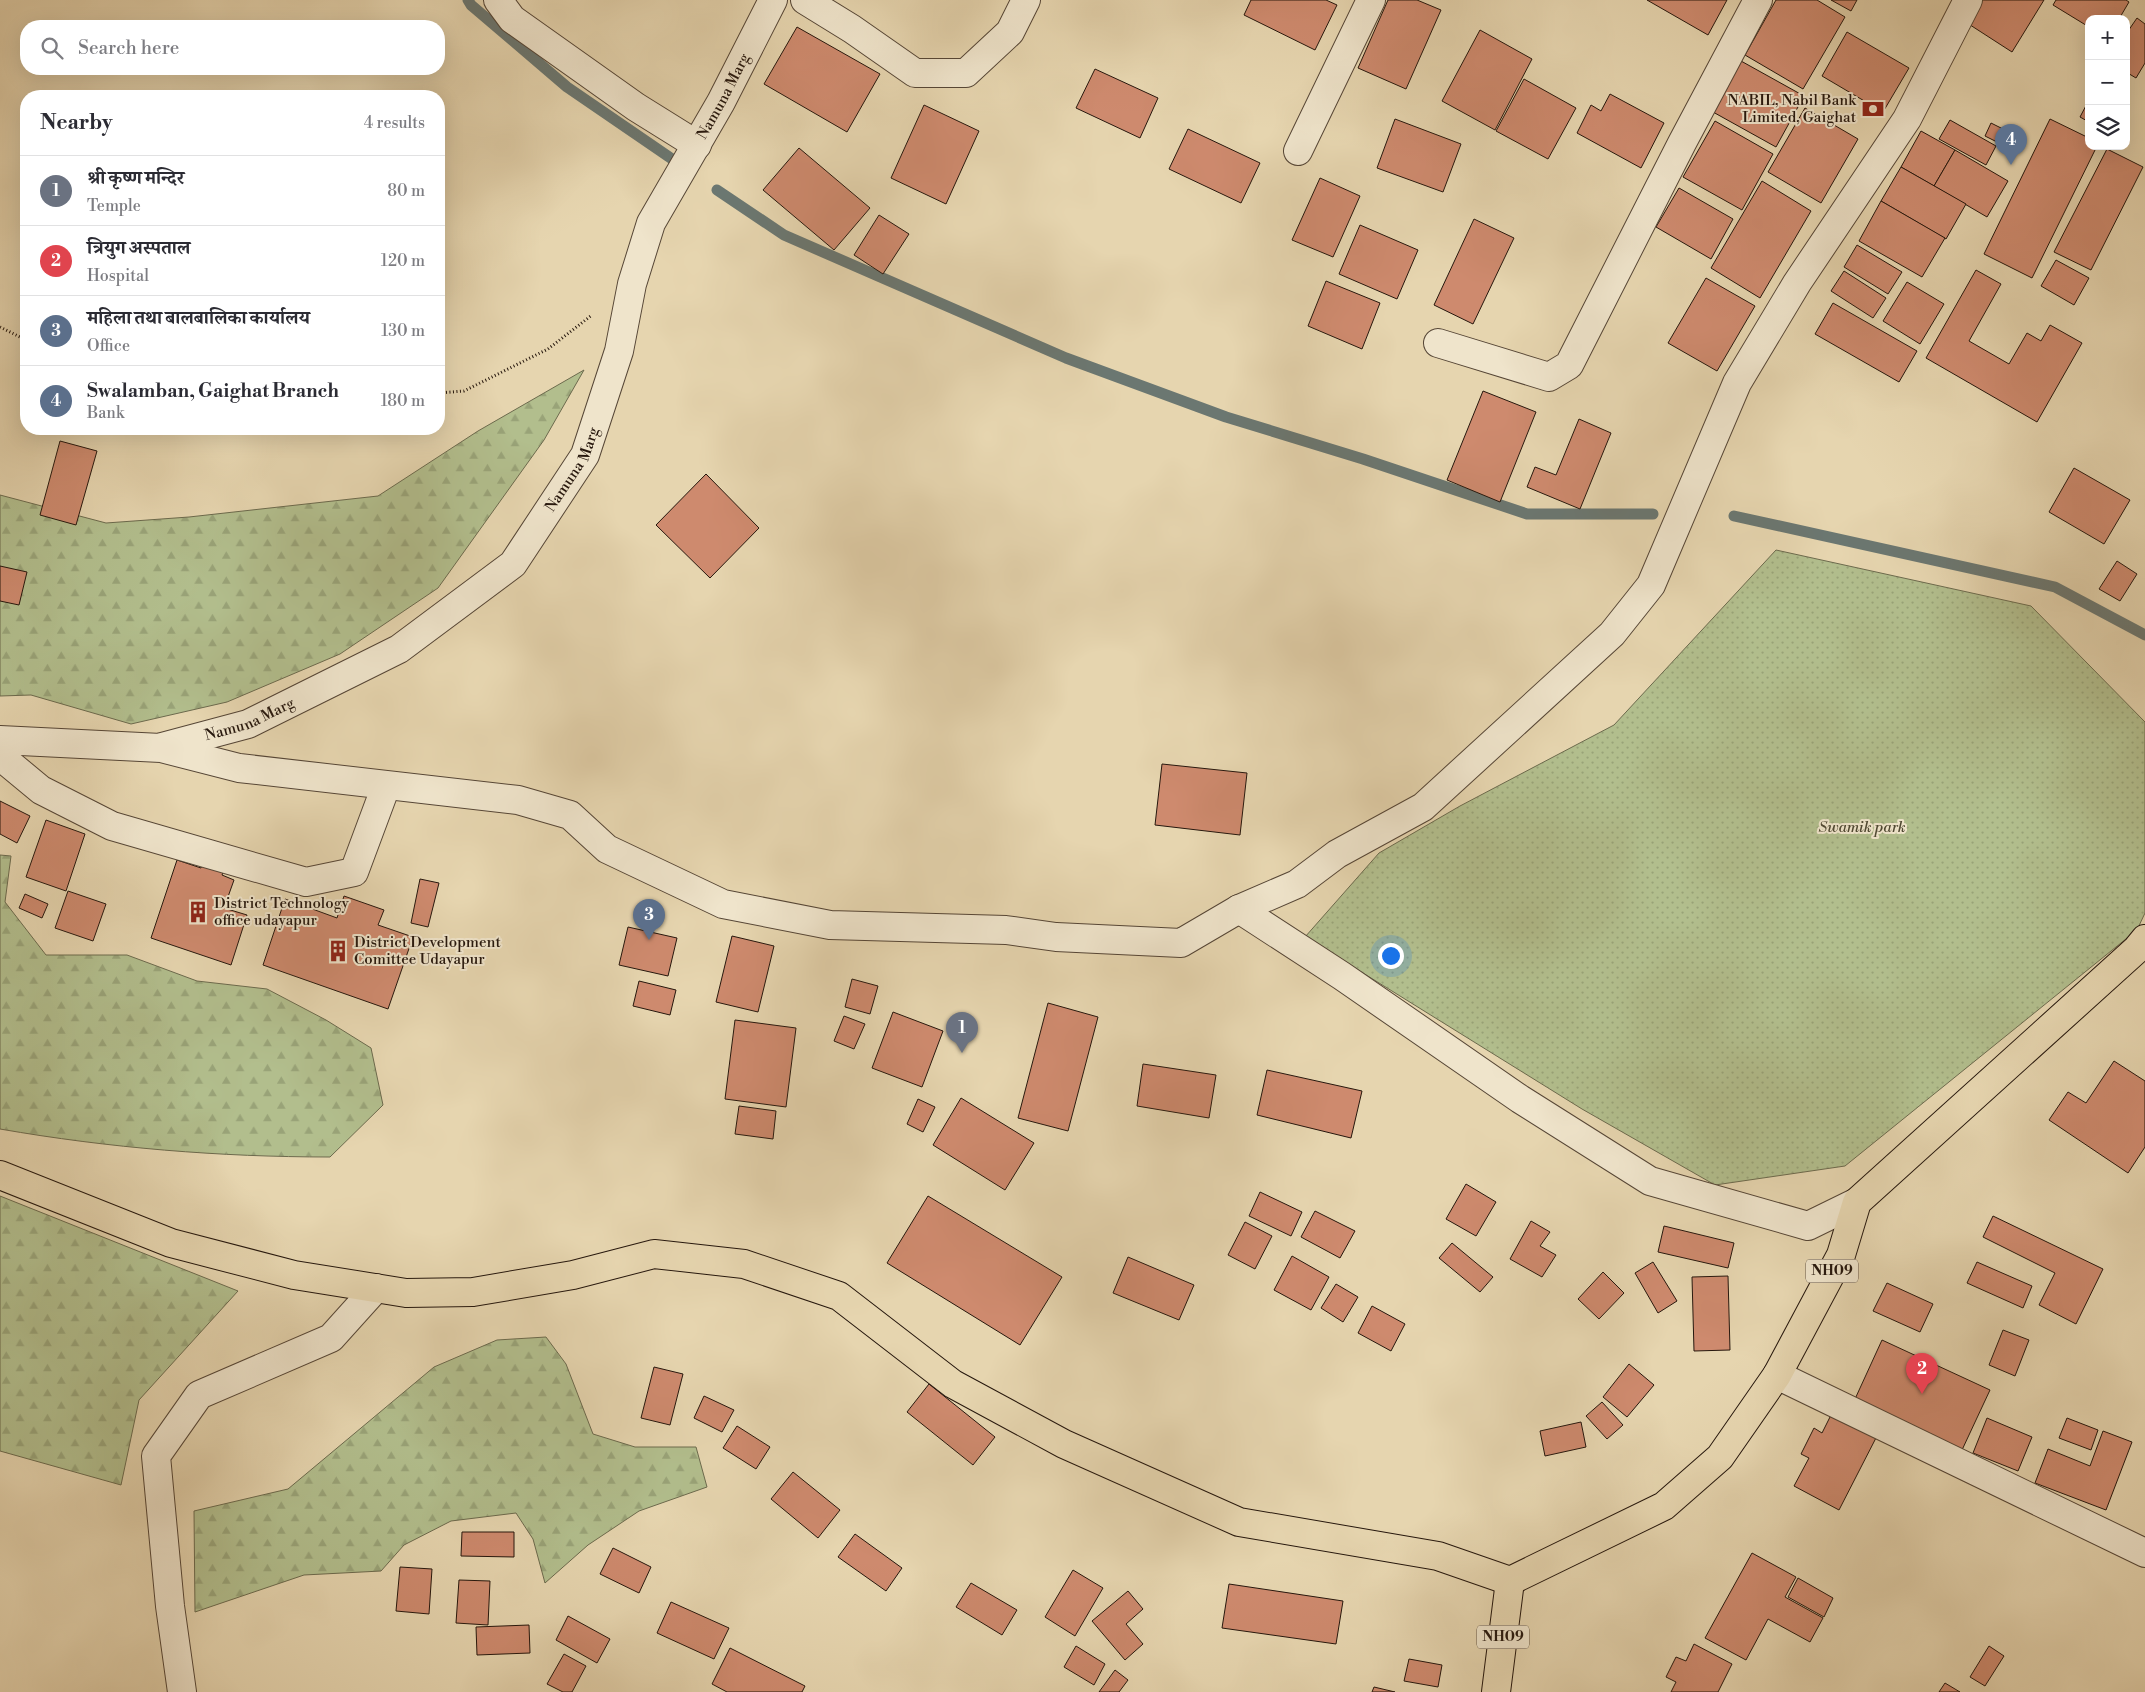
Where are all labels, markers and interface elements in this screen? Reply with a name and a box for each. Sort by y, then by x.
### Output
map controls [2085,15,2130,150]
button: + [2085,15,2130,60]
search box [20,20,445,75]
icon: search [38,34,66,62]
text: Search here [78,36,179,60]
street label: Namuna Marg [692,50,754,142]
button: − [2085,60,2130,105]
place label: NABIL, Nabil Bank Limited, Gaighat [1727,91,1857,127]
bank icon: NABIL, Nabil Bank Limited, Gaighat [1860,96,1886,122]
button: layers [2085,105,2130,150]
text: Nearby [40,110,113,136]
text: 4 results [364,113,425,133]
pin: 4 [1995,124,2027,165]
text: श्री कृष्ण मन्दिर [87,166,184,190]
text: 1 [52,181,60,201]
text: 80 m [387,181,425,201]
text: Temple [87,196,141,216]
text: त्रियुग अस्पताल [87,236,190,260]
text: 2 [51,251,61,271]
text: 120 m [381,251,425,271]
text: Hospital [87,266,149,286]
text: महिला तथा बालबालिका कार्यालय [87,306,310,330]
text: 3 [51,321,61,341]
text: 130 m [381,321,425,341]
text: Office [87,336,130,356]
text: Swalamban, Gaighat Branch [87,379,339,403]
text: 4 [51,391,61,411]
text: 180 m [381,391,425,411]
text: Bank [87,403,124,423]
street label: Namuna Marg [541,424,603,515]
street label: Namuna Marg [203,693,298,745]
park label: Swamik park [1818,818,1906,837]
place label: District Technology office udayapur [214,894,349,930]
building icon: District Technology office udayapur [185,899,211,925]
pin: 3 [633,899,665,940]
place label: District Development Comittee Udayapur [354,933,501,969]
building icon: District Development Comittee Udayapur [325,938,351,964]
your location [1378,943,1404,969]
pin: 1 [946,1012,978,1053]
road number: NH09 [1806,1260,1858,1282]
pin: 2 [1906,1353,1938,1394]
road number: NH09 [1477,1625,1529,1648]

